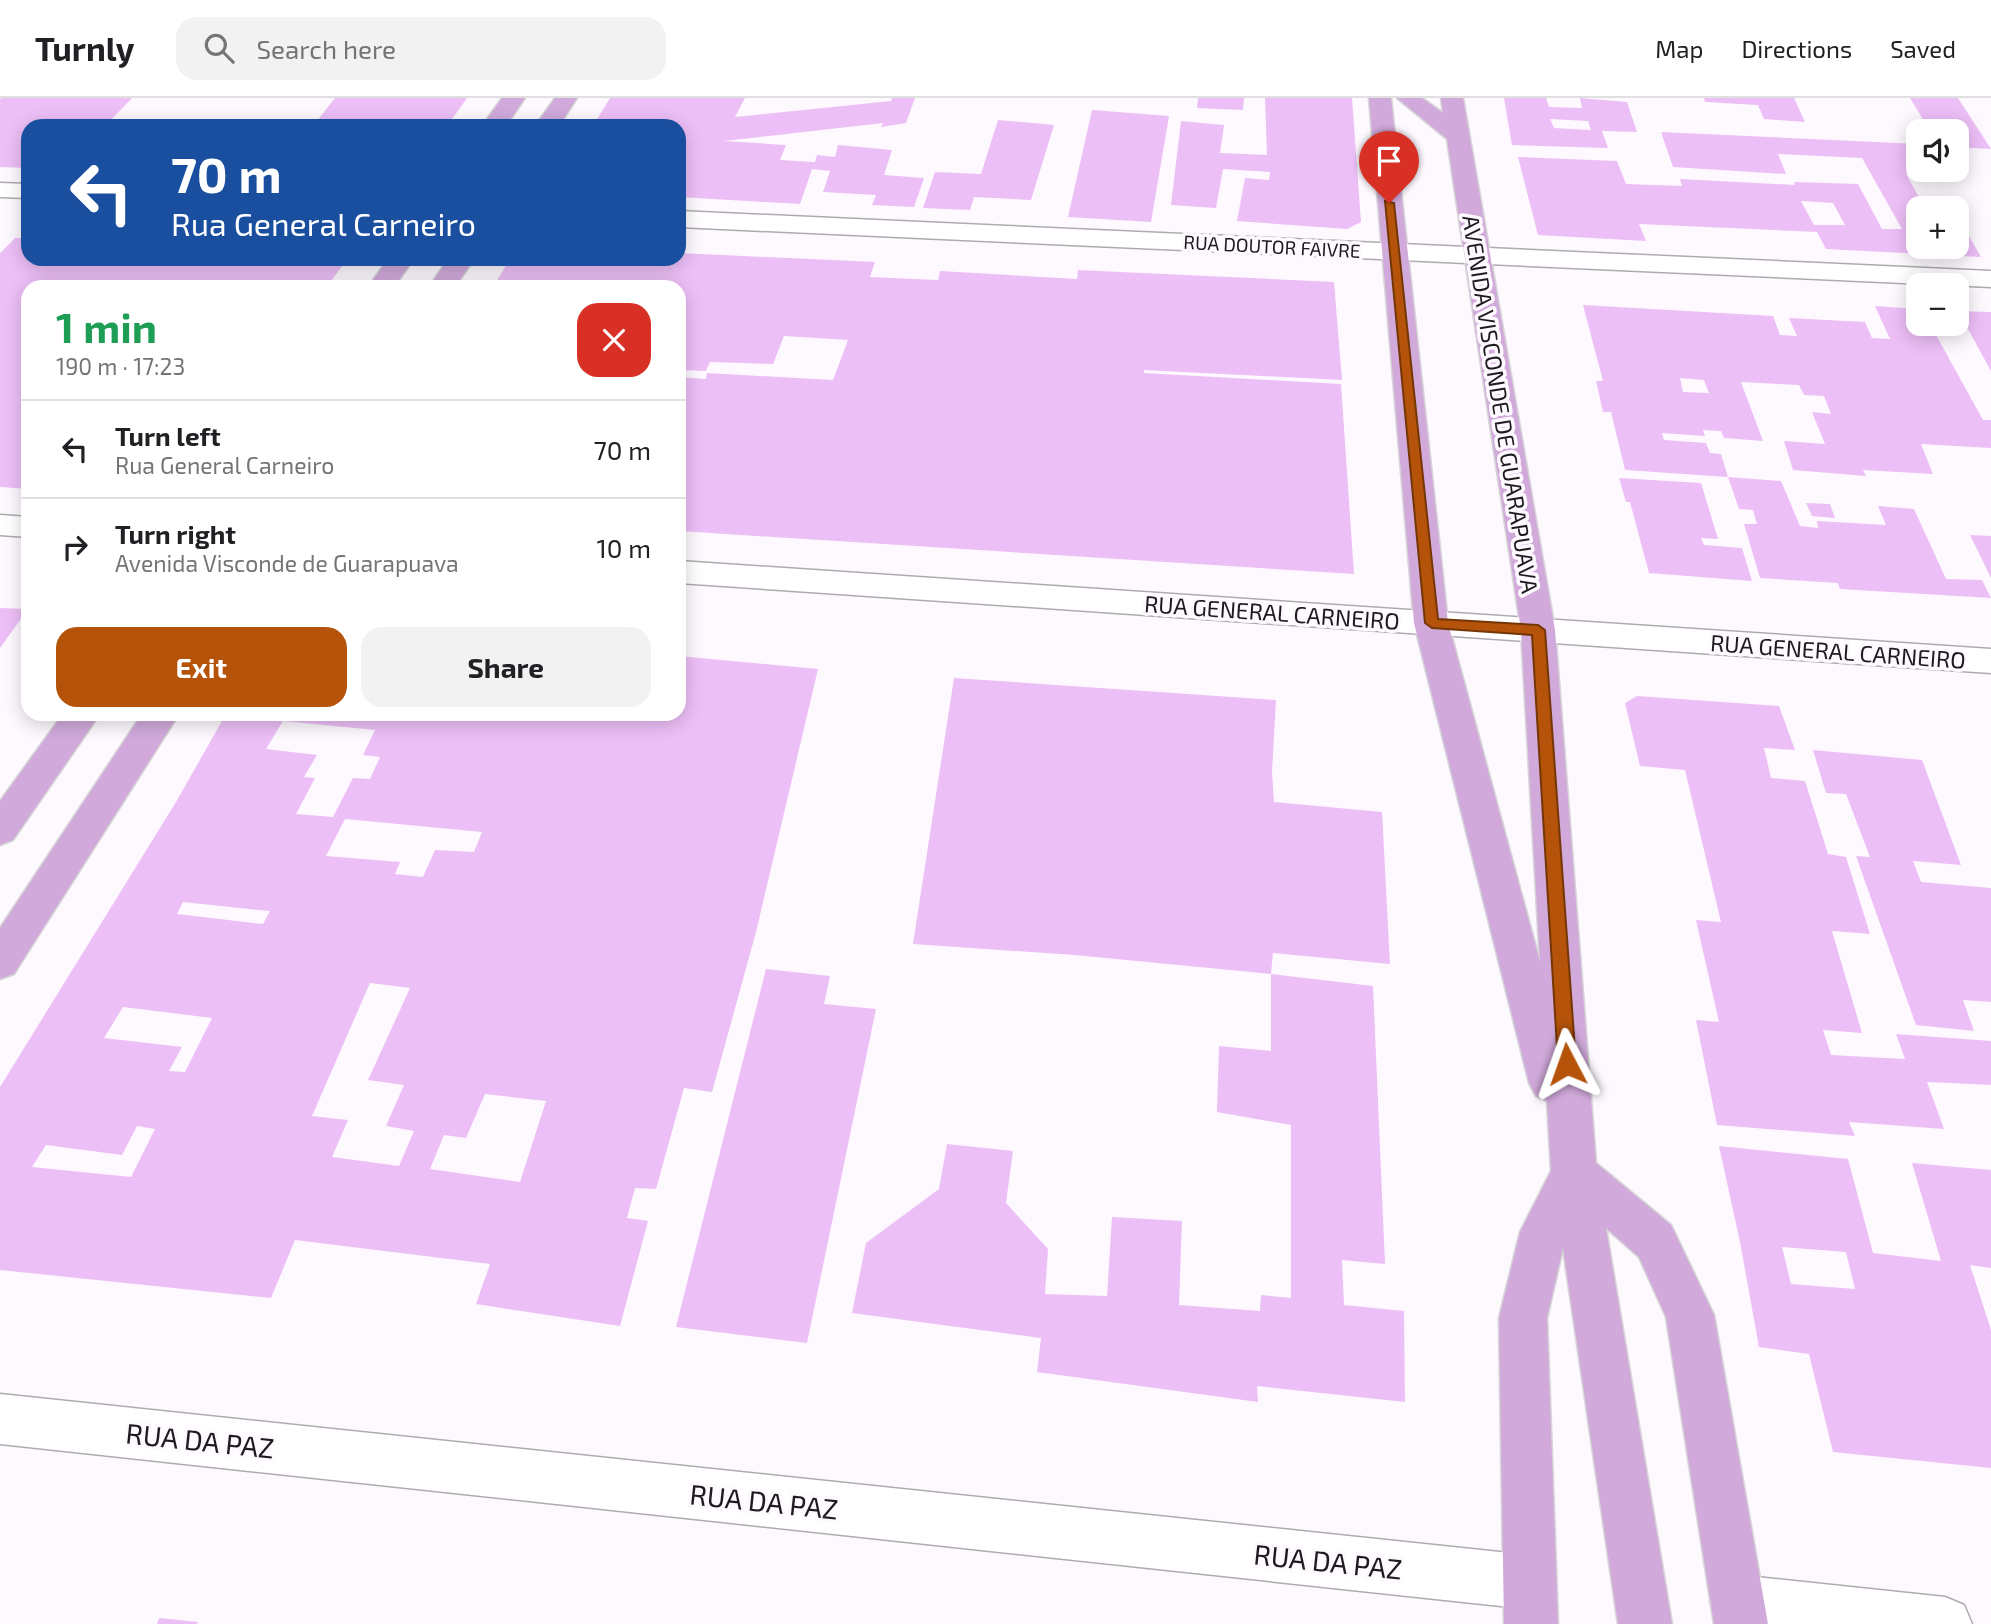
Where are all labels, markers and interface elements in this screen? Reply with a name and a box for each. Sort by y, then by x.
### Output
search box [176,17,666,80]
text: Turnly [35,28,134,68]
icon: search [200,29,238,67]
text: Search here [256,33,396,64]
text: Map [1655,34,1703,63]
text: Directions [1741,34,1852,63]
text: Saved [1890,34,1956,63]
map controls [1906,119,1969,336]
button: sound [1906,119,1969,182]
pin [1359,131,1419,203]
icon: arrive [1370,142,1408,180]
text: 70 m [171,144,282,203]
icon: left [56,147,147,238]
button: + [1906,196,1969,259]
text: Rua General Carneiro [171,204,476,242]
street label: AVENIDA VISCONDE DE GUARAPUAVA [1457,213,1545,596]
street label: RUA DOUTOR FAIVRE [1183,230,1361,262]
button: − [1906,273,1969,336]
text: 1 min [56,301,157,351]
button: close [577,303,651,377]
text: 190 m · 17:23 [56,352,185,380]
text: Turn left [115,420,221,451]
icon: left [56,430,94,468]
text: 70 m [593,434,651,465]
text: Rua General Carneiro [115,451,334,479]
text: Turn right [115,518,236,549]
icon: right [56,528,94,566]
text: 10 m [596,532,651,563]
text: Avenida Visconde de Guarapuava [115,549,459,577]
street label: RUA GENERAL CARNEIRO [1143,589,1401,635]
button: Exit [56,627,347,707]
button: Share [361,627,651,707]
street label: RUA GENERAL CARNEIRO [1709,628,1967,674]
position arrow [1530,1027,1604,1101]
street label: RUA DA PAZ [124,1415,276,1465]
street label: RUA DA PAZ [688,1476,840,1526]
street label: RUA DA PAZ [1252,1536,1404,1586]

